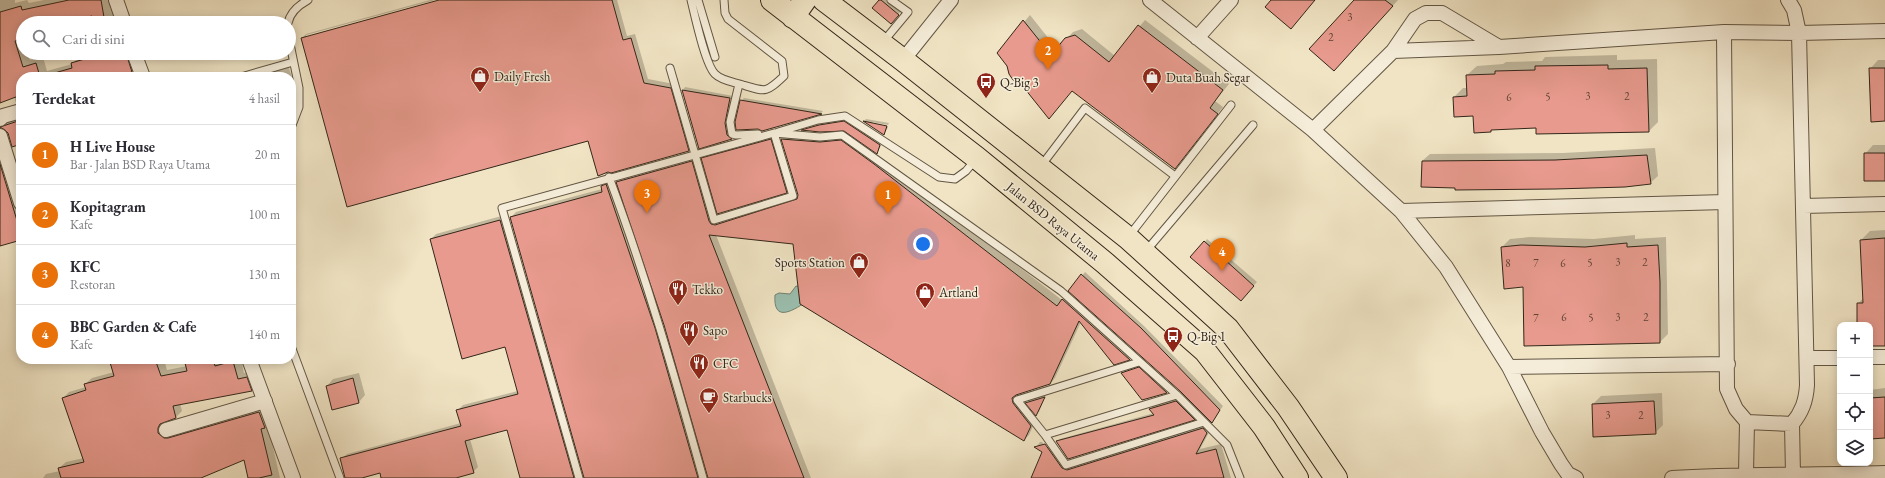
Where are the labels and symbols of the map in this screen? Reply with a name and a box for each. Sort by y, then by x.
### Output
house number: 3 [1347,10,1353,24]
house number: 2 [1328,30,1334,44]
pin: 2 [1035,37,1061,70]
shop icon: Daily Fresh [469,65,491,93]
shop icon: Duta Buah Segar [1141,66,1163,94]
place label: Daily Fresh [494,68,551,85]
place label: Duta Buah Segar [1166,69,1250,86]
bus stop icon: Q-Big 3 [975,71,997,99]
place label: Q-Big 3 [1000,74,1039,91]
house number: 5 [1545,89,1551,103]
house number: 3 [1585,89,1591,103]
house number: 2 [1624,89,1630,103]
house number: 6 [1506,90,1512,104]
street label: Jalan BSD Raya Utama [1002,178,1104,264]
pin: 3 [634,180,660,213]
pin: 1 [875,181,901,214]
your location [913,234,933,254]
pin: 4 [1209,238,1235,271]
shop icon: Sports Station [848,251,870,279]
place label: Sports Station [775,254,845,271]
house number: 5 [1587,255,1593,269]
house number: 3 [1615,255,1621,269]
house number: 2 [1642,255,1648,269]
house number: 8 [1505,256,1511,270]
house number: 7 [1533,256,1539,270]
house number: 6 [1560,256,1566,270]
restaurant icon: Tekko [667,278,689,306]
place label: Tekko [692,281,723,298]
shop icon: Artland [914,281,936,309]
place label: Artland [938,284,979,301]
house number: 6 [1561,310,1567,324]
house number: 5 [1588,310,1594,324]
house number: 3 [1615,310,1621,324]
house number: 2 [1643,310,1649,324]
house number: 7 [1533,311,1539,325]
restaurant icon: Sapo [678,319,700,347]
place label: Sapo [703,322,727,339]
bus stop icon: Q-Big 1 [1162,325,1184,353]
place label: Q-Big 1 [1187,328,1226,345]
restaurant icon: CFC [688,352,710,380]
place label: CFC [713,355,738,372]
cafe icon: Starbucks [698,386,720,414]
place label: Starbucks [723,389,772,406]
house number: 3 [1605,408,1611,422]
house number: 2 [1638,408,1644,422]

